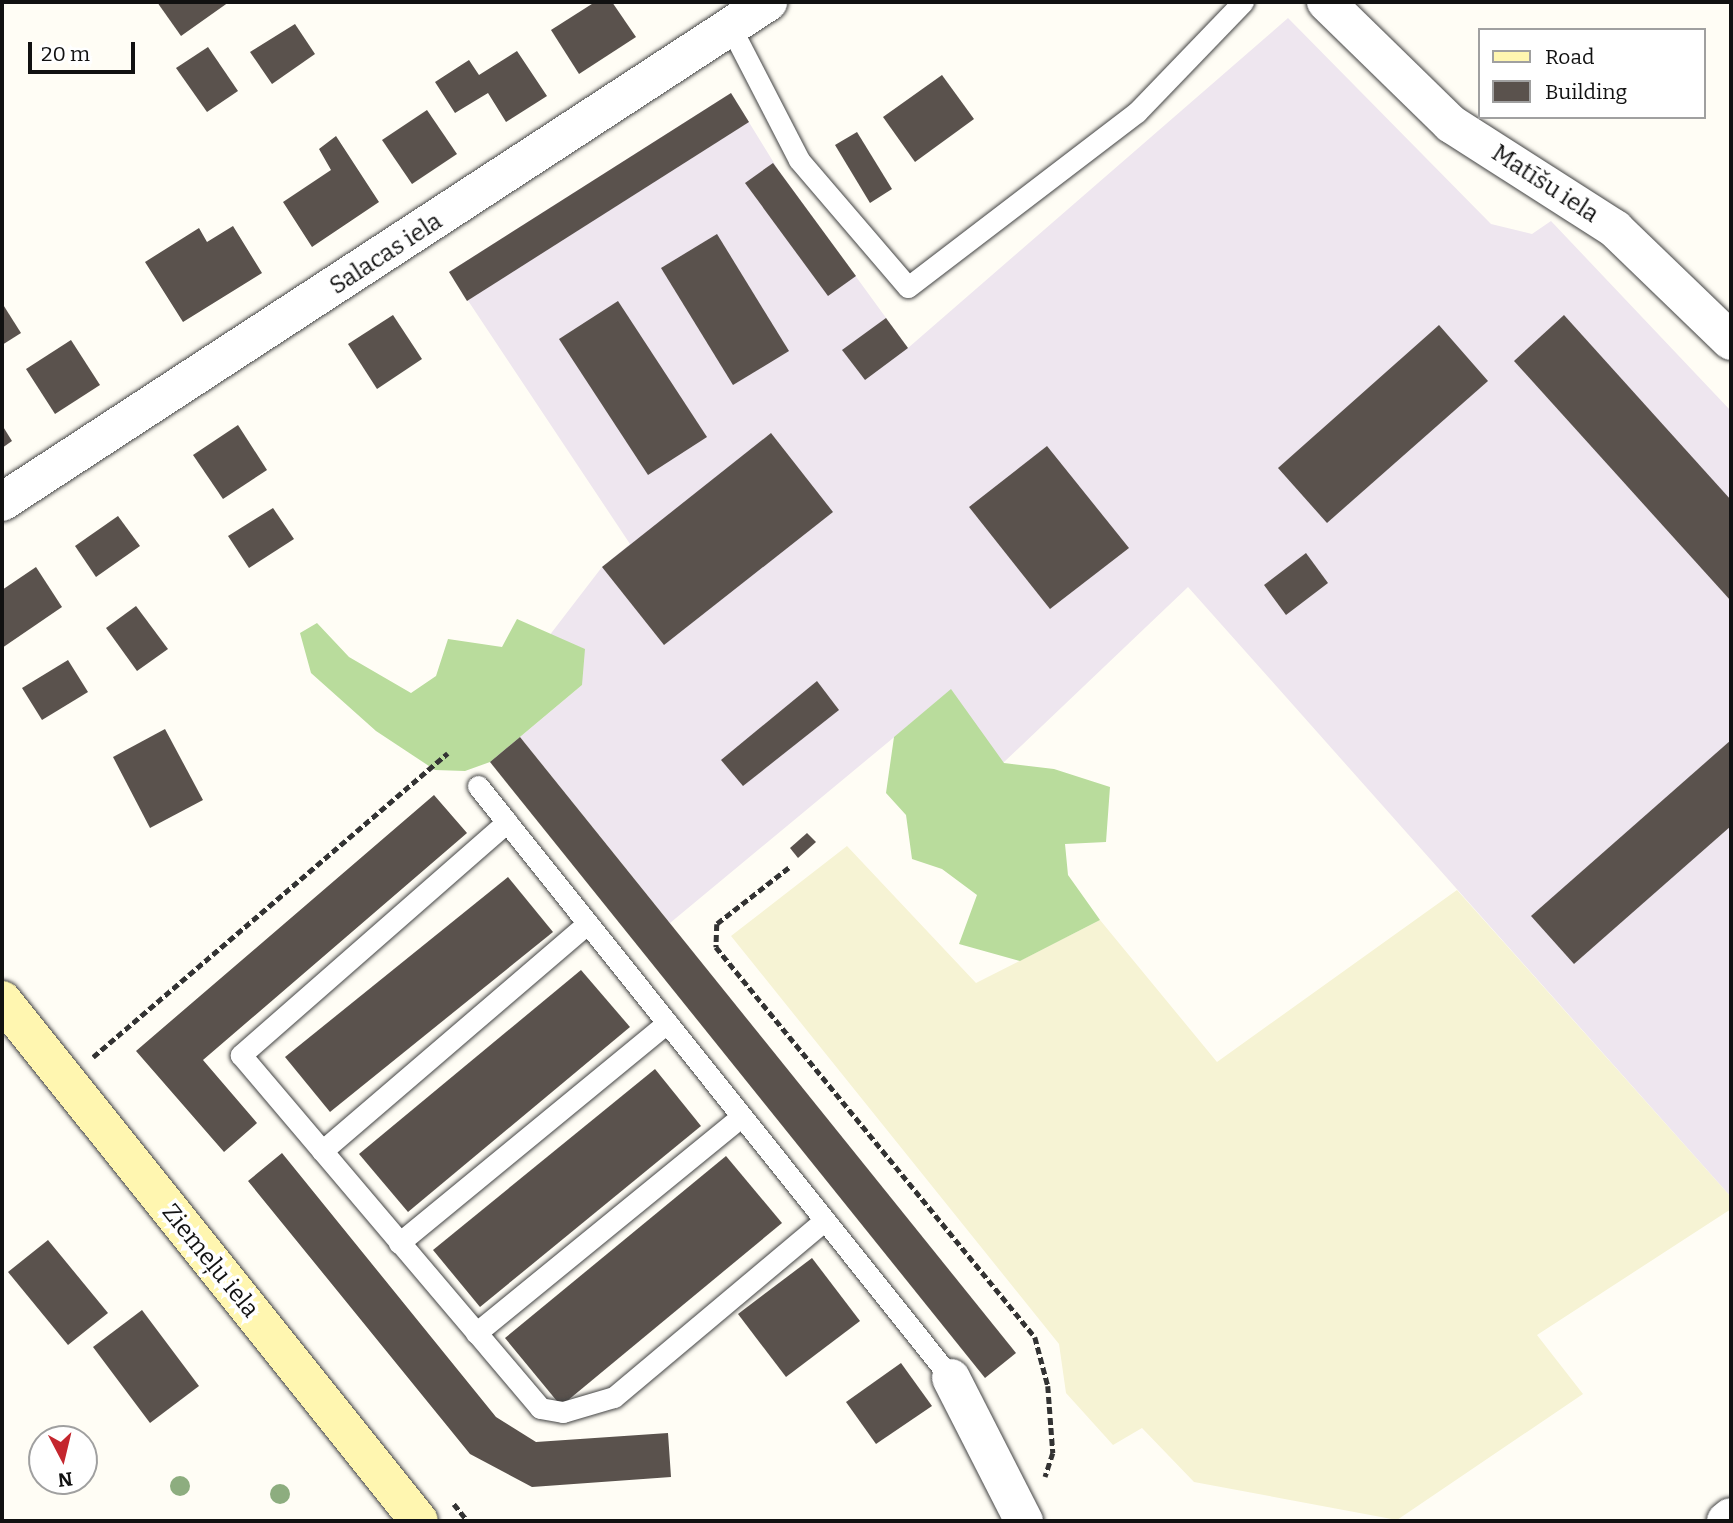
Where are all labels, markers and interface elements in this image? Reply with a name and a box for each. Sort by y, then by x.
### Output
scale bar [32,28,138,72]
legend [1478,28,1705,119]
text: 20 m [41,41,90,67]
text: Road [1545,44,1594,70]
text: Building [1545,79,1627,105]
street label: Matīšu iela [1486,139,1604,229]
street label: Salacas iela [324,207,448,301]
street label: Ziemeļu iela [156,1199,264,1323]
north arrow [28,1425,98,1495]
text: N [57,1467,74,1492]

